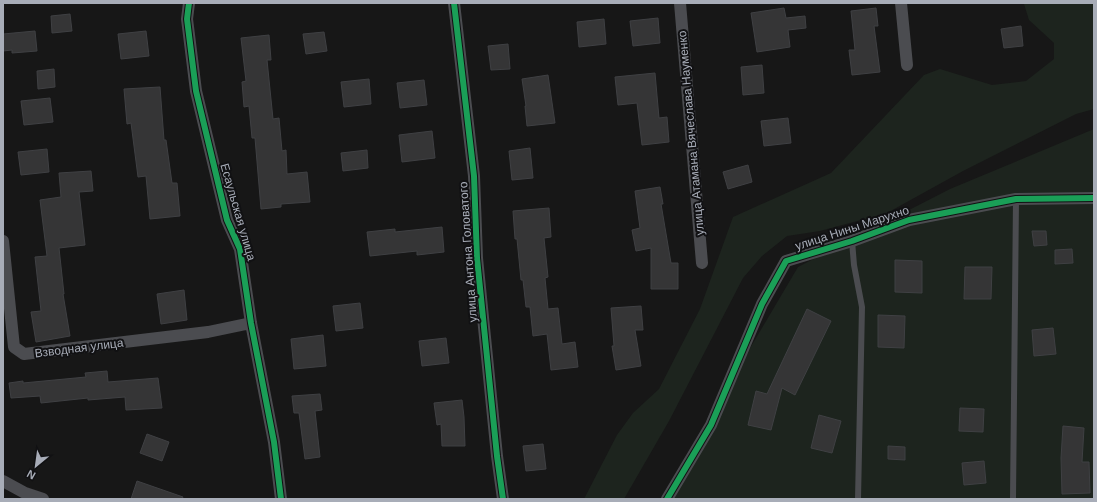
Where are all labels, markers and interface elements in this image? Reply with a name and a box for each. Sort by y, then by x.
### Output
street label: улица Атамана Вячеслава Науменко [675,30,707,236]
street label: Есаульская улица [217,162,259,263]
street label: улица Антона Головатого [456,181,480,323]
street label: улица Нины Марухно [793,203,911,253]
street label: Взводная улица [34,336,124,360]
north arrow [16,446,56,486]
text: N [25,468,38,482]

